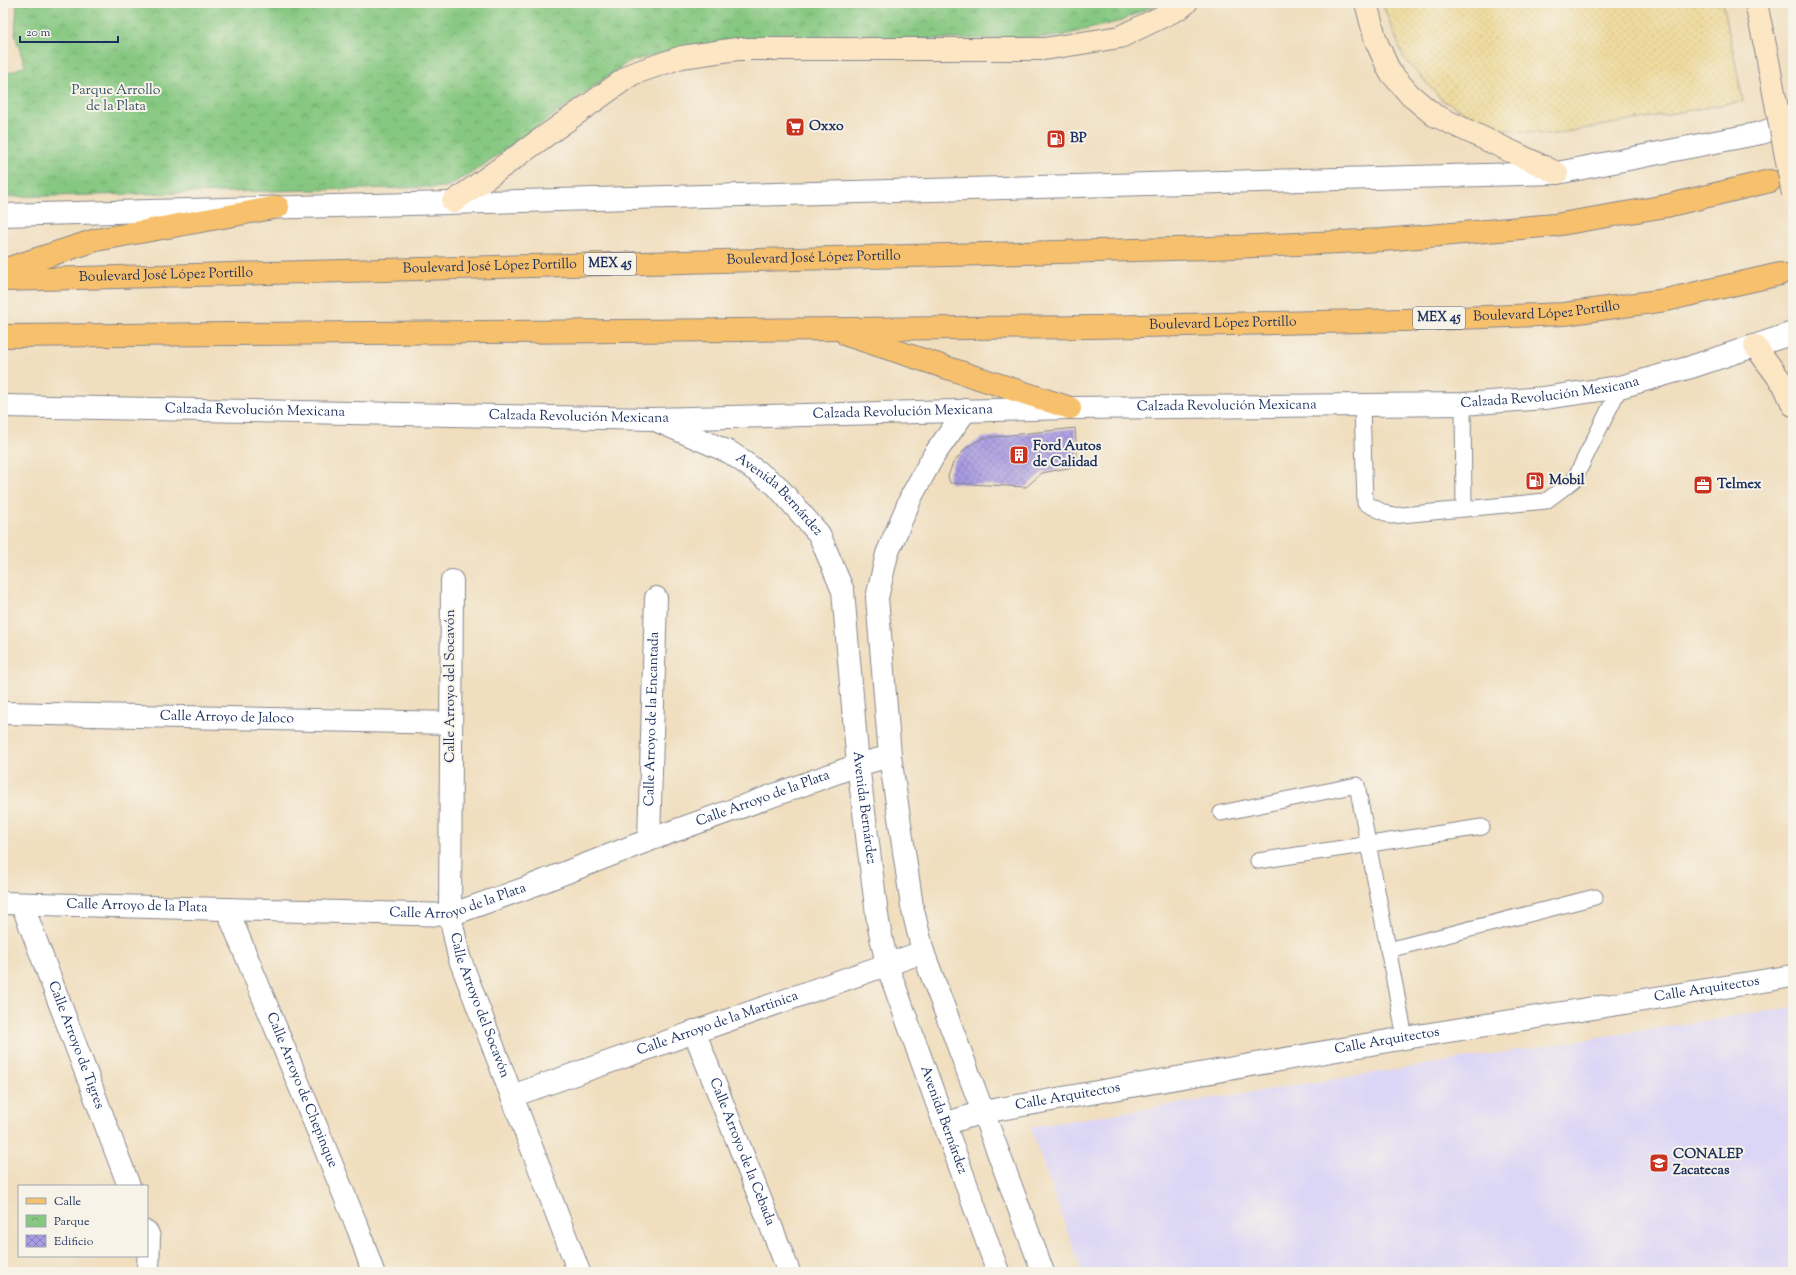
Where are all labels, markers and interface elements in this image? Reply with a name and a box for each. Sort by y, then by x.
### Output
scale bar [20,18,118,44]
text: 20 m [26,24,51,42]
park label: Parque Arrollo de la Plata [72,81,161,117]
supermarket icon: Oxxo [784,116,806,138]
place label: Oxxo [809,117,844,137]
fuel station icon: BP [1045,128,1067,150]
place label: BP [1070,129,1087,149]
street label: Boulevard José López Portillo [726,246,901,271]
road number: MEX 45 [584,253,636,275]
street label: Boulevard José López Portillo [403,255,577,279]
street label: Boulevard José López Portillo [79,263,254,288]
street label: Boulevard López Portillo [1473,296,1622,327]
road number: MEX 45 [1413,307,1465,329]
street label: Boulevard López Portillo [1149,312,1297,336]
street label: Calzada Revolución Mexicana [1460,372,1642,414]
street label: Calzada Revolución Mexicana [1137,395,1317,417]
street label: Calzada Revolución Mexicana [165,399,346,423]
street label: Calzada Revolución Mexicana [812,400,994,425]
street label: Calzada Revolución Mexicana [489,406,670,429]
place label: Ford Autos de Calidad [1033,437,1102,473]
building icon: Ford Autos de Calidad [1008,444,1030,466]
street label: Avenida Bernárdez [731,449,827,541]
fuel station icon: Mobil [1524,470,1546,492]
place label: Mobil [1549,471,1585,491]
office icon: Telmex [1692,474,1714,496]
place label: Telmex [1717,475,1762,495]
street label: Calle Arroyo del Socavón [441,609,461,763]
street label: Calle Arroyo de la Encantada [640,631,665,807]
street label: Calle Arroyo de Jaloco [160,707,295,730]
street label: Avenida Bernárdez [847,750,881,865]
street label: Calle Arroyo de la Plata [693,766,833,832]
street label: Calle Arroyo de la Plata [389,878,530,925]
street label: Calle Arroyo de la Plata [66,895,208,918]
street label: Calle Arroyo del Socavón [444,931,514,1081]
street label: Calle Arquitectos [1653,971,1761,1008]
street label: Calle Arroyo de Tigres [42,978,109,1112]
street label: Calle Arroyo de la Martinica [634,986,802,1061]
street label: Calle Arroyo de Chepinque [261,1010,342,1171]
street label: Calle Arquitectos [1333,1023,1441,1060]
street label: Avenida Bernárdez [914,1063,972,1177]
street label: Calle Arroyo de la Cebada [704,1075,780,1229]
street label: Calle Arquitectos [1014,1078,1122,1116]
place label: CONALEP Zacatecas [1673,1145,1743,1181]
school or university icon: CONALEP Zacatecas [1648,1152,1670,1174]
legend [18,1185,148,1257]
text: Calle [54,1193,82,1211]
text: Parque [54,1213,90,1231]
text: Edificio [54,1233,94,1251]

